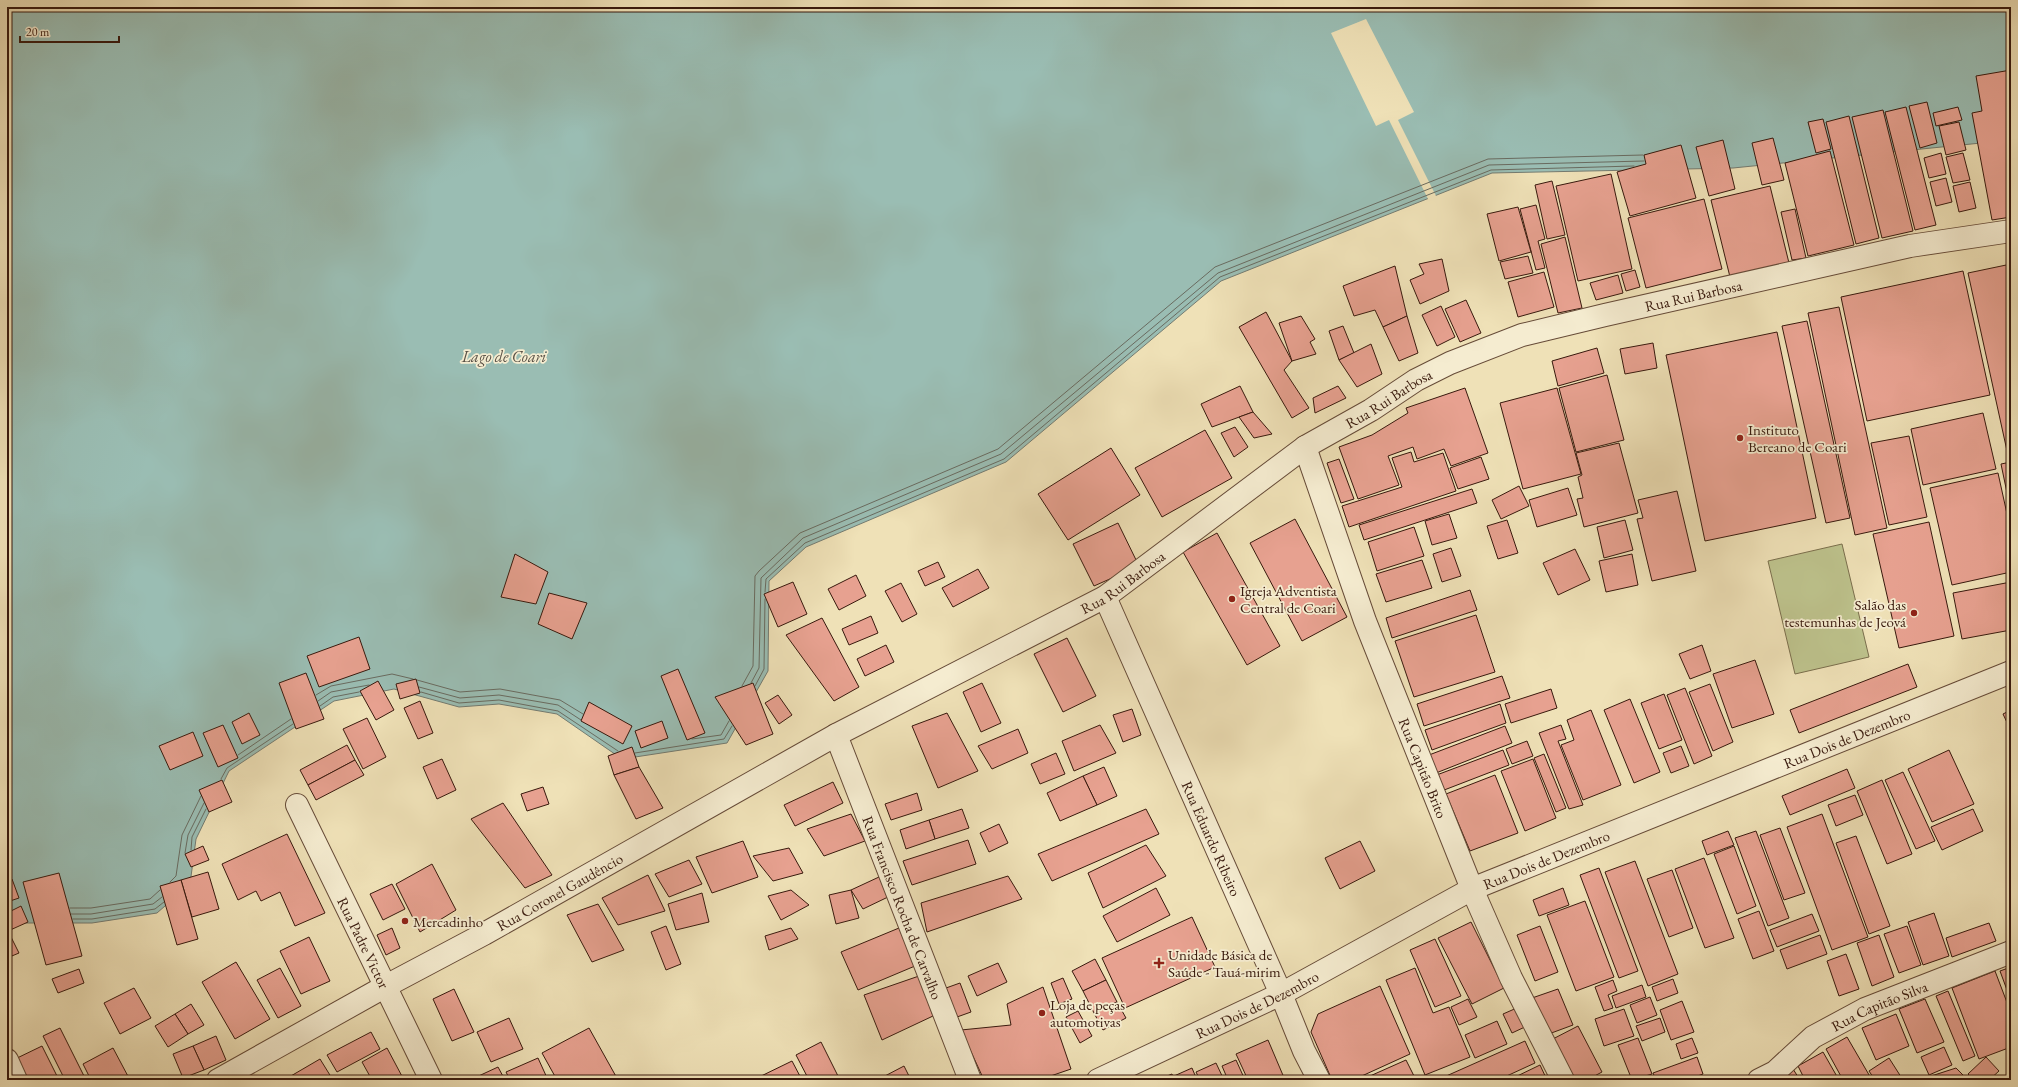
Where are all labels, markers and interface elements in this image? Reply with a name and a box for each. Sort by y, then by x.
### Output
scale bar [20,18,119,44]
text: 20 m [26,24,50,40]
street label: Rua Rui Barbosa [1643,275,1744,315]
water label: Lago de Coari [461,346,548,367]
street label: Rua Rui Barbosa [1342,364,1435,432]
place label: Instituto Bereano de Coari [1748,420,1847,456]
marker: Instituto Bereano de Coari [1735,433,1745,443]
street label: Rua Rui Barbosa [1077,546,1169,618]
place label: Igreja Adventista Central de Coari [1240,581,1337,617]
marker: Igreja Adventista Central de Coari [1227,594,1237,604]
place label: Salão das testemunhas de Jeová [1784,595,1906,631]
marker: Salão das testemunhas de Jeová [1909,608,1919,618]
street label: Rua Dois de Dezembro [1780,704,1913,772]
street label: Rua Capitão Brito [1395,715,1452,821]
street label: Rua Eduardo Ribeiro [1178,778,1246,899]
street label: Rua Francisco Rocha de Carvalho [859,813,947,1002]
street label: Rua Dois de Dezembro [1480,825,1612,893]
street label: Rua Coronel Gaudêncio [493,848,626,935]
street label: Rua Padre Victor [334,894,394,991]
place label: Mercadinho [413,912,483,931]
marker: Mercadinho [400,916,410,926]
place label: Unidade Básica de Saúde - Tauá-mirim [1168,945,1281,981]
marker: Unidade Básica de Saúde - Tauá-mirim [1153,957,1165,969]
street label: Rua Dois de Dezembro [1192,966,1322,1042]
street label: Rua Capitão Silva [1828,976,1930,1035]
place label: Loja de peças automotivas [1050,995,1125,1031]
marker: Loja de peças automotivas [1037,1008,1047,1018]

